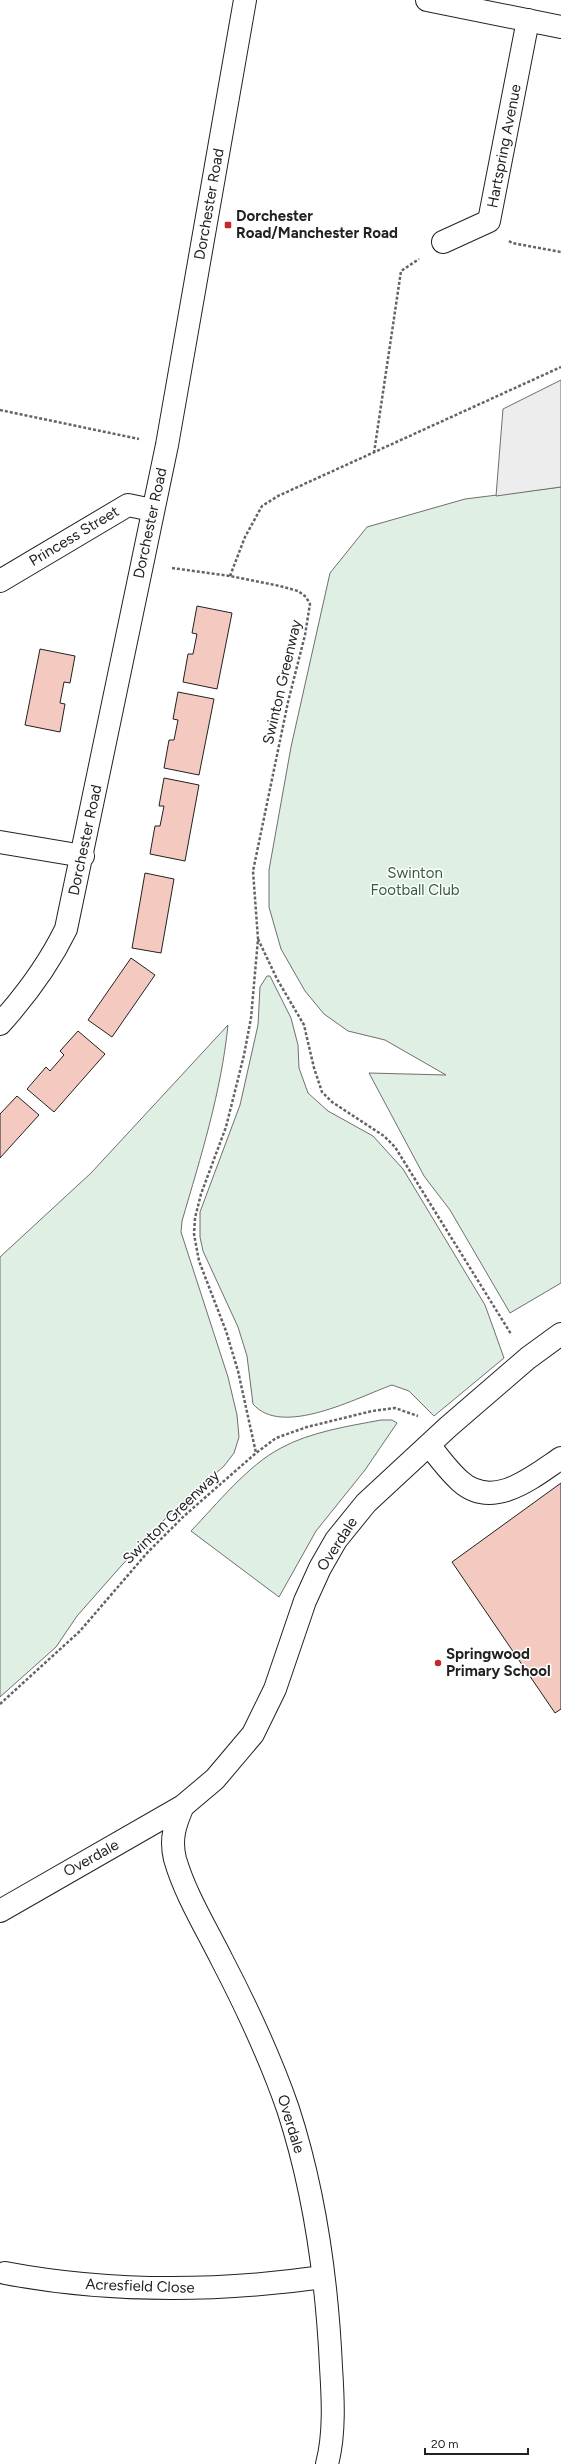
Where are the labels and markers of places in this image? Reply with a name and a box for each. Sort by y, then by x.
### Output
place label: Dorchester Road/Manchester Road [236,207,398,242]
marker: Dorchester Road/Manchester Road [223,220,233,230]
place label: Springwood Primary School [446,1645,551,1680]
marker: Springwood Primary School [433,1658,443,1668]

